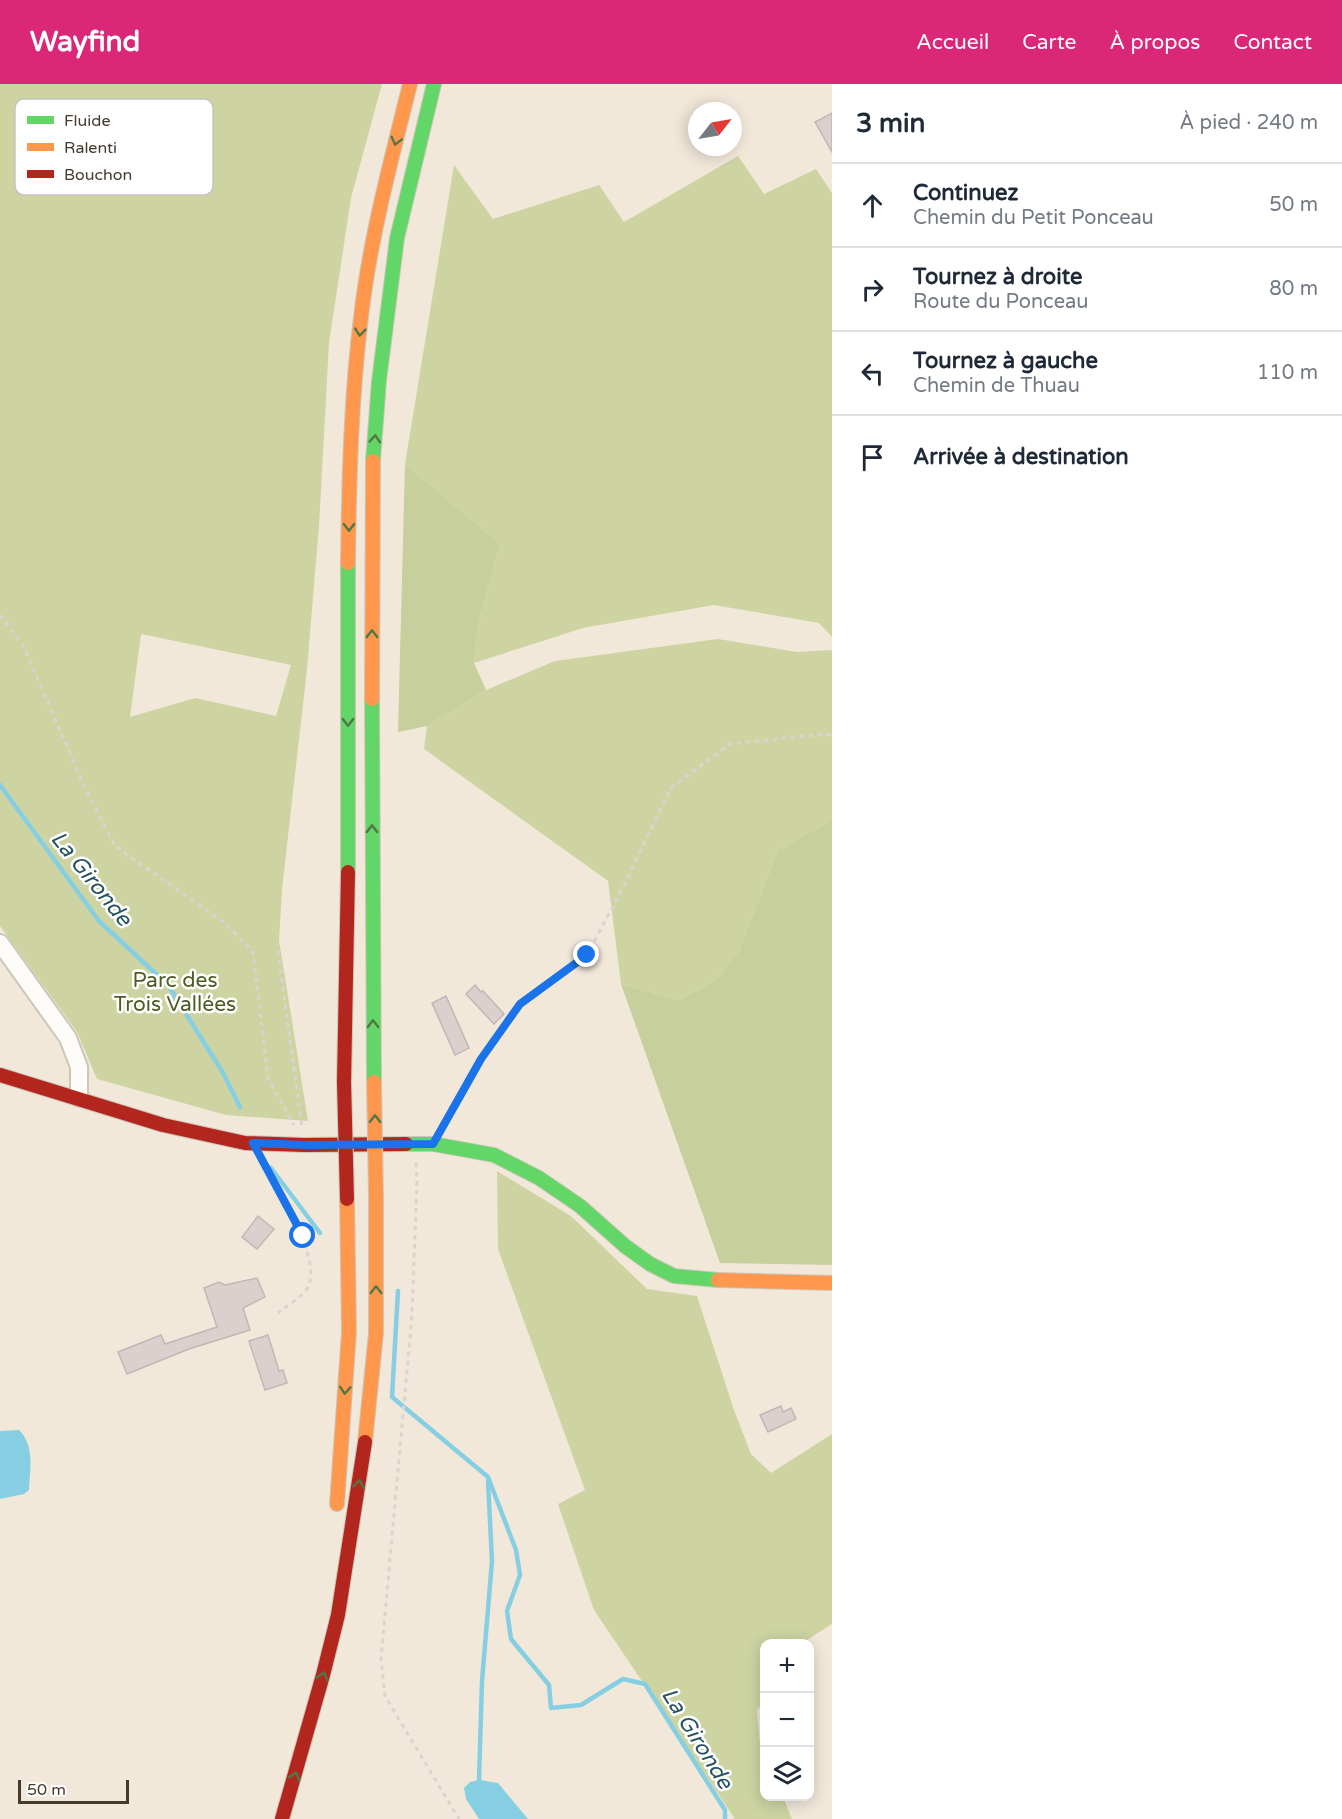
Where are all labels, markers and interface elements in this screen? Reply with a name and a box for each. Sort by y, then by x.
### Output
text: Wayfind [30,25,140,59]
text: Accueil [916,30,989,55]
text: Carte [1022,30,1076,55]
text: À propos [1109,30,1200,55]
text: Contact [1233,30,1312,55]
legend [15,99,213,195]
north arrow [688,102,742,156]
text: 3 min [856,108,925,139]
text: Fluide [64,111,110,131]
text: À pied · 240 m [1180,111,1318,135]
one-way arrow [391,136,404,146]
text: Ralenti [64,138,117,158]
text: Bouchon [64,165,132,185]
text: Continuez [913,180,1018,206]
icon: ahead [856,189,889,222]
text: 50 m [1269,193,1318,217]
text: Chemin du Petit Ponceau [913,206,1154,230]
text: Tournez à droite [913,264,1082,290]
icon: right [856,273,889,306]
text: 80 m [1269,277,1318,301]
text: Route du Ponceau [913,290,1088,314]
one-way arrow [354,328,367,337]
text: Tournez à gauche [913,348,1098,374]
icon: left [856,357,889,390]
text: 110 m [1257,361,1318,385]
text: Chemin de Thuau [913,374,1080,398]
one-way arrow [368,434,381,443]
icon: arrive [856,441,889,474]
text: Arrivée à destination [913,444,1129,470]
one-way arrow [343,522,355,531]
one-way arrow [366,629,378,638]
one-way arrow [342,717,354,726]
one-way arrow [366,824,378,833]
water label: La Gironde [45,826,138,932]
route end [573,941,599,967]
park label: Parc des Trois Vallées [114,968,236,1017]
one-way arrow [367,1019,380,1028]
one-way arrow [368,1114,381,1123]
route start [289,1222,315,1248]
one-way arrow [370,1286,382,1295]
one-way arrow [338,1385,351,1394]
one-way arrow [352,1480,364,1489]
map controls [760,1639,814,1801]
button: + [760,1639,814,1693]
one-way arrow [315,1671,328,1681]
water label: La Gironde [656,1683,739,1795]
button: − [760,1693,814,1747]
button: layers [760,1747,814,1801]
one-way arrow [288,1771,300,1782]
scale bar [18,1777,129,1804]
text: 50 m [27,1780,66,1800]

